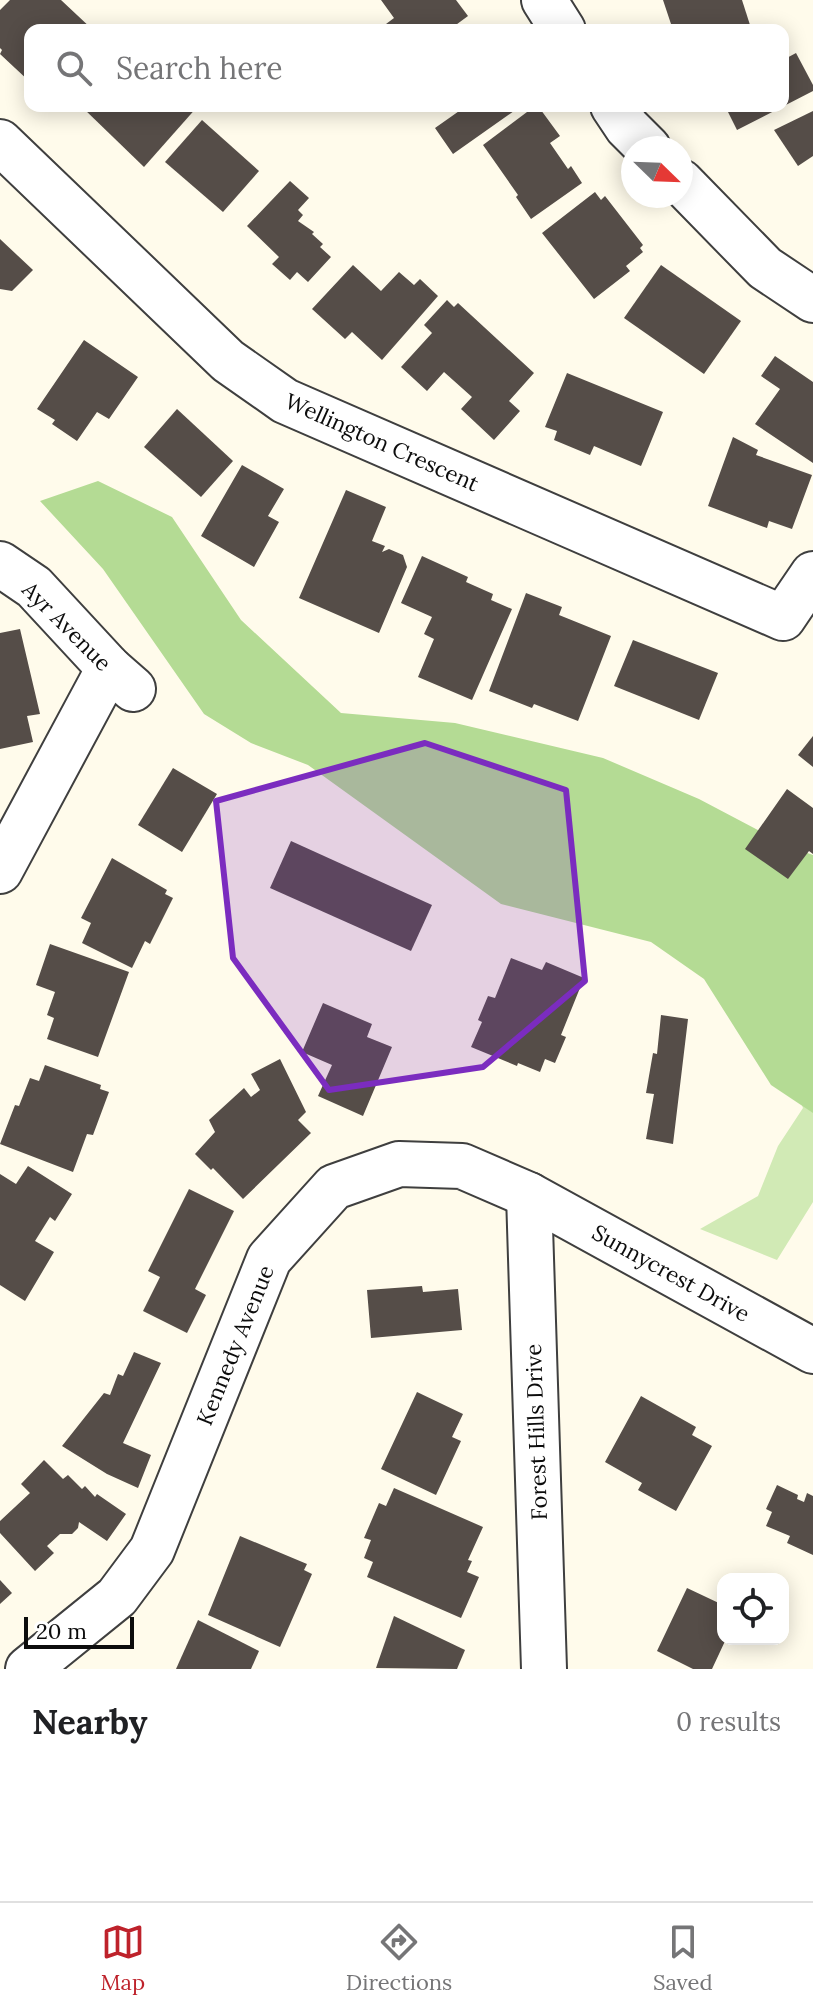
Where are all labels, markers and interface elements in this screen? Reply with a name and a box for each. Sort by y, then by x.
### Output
search box [24,24,789,112]
icon: search [52,46,96,90]
text: Search here [116,49,283,87]
north arrow [621,136,693,208]
street label: Wellington Crescent [281,387,484,498]
street label: Ayr Avenue [16,575,118,677]
street label: Sunnycrest Drive [587,1218,755,1328]
street label: Kennedy Avenue [190,1261,280,1429]
street label: Forest Hills Drive [519,1343,553,1521]
map controls [717,1573,789,1645]
button: locate [717,1573,789,1645]
scale bar [24,1613,134,1649]
text: 20 m [36,1617,87,1645]
text: Nearby [32,1700,148,1743]
text: 0 results [676,1705,781,1738]
tab: Map [100,1920,145,1996]
tab: Directions [346,1920,452,1996]
tab: Saved [653,1920,713,1996]

